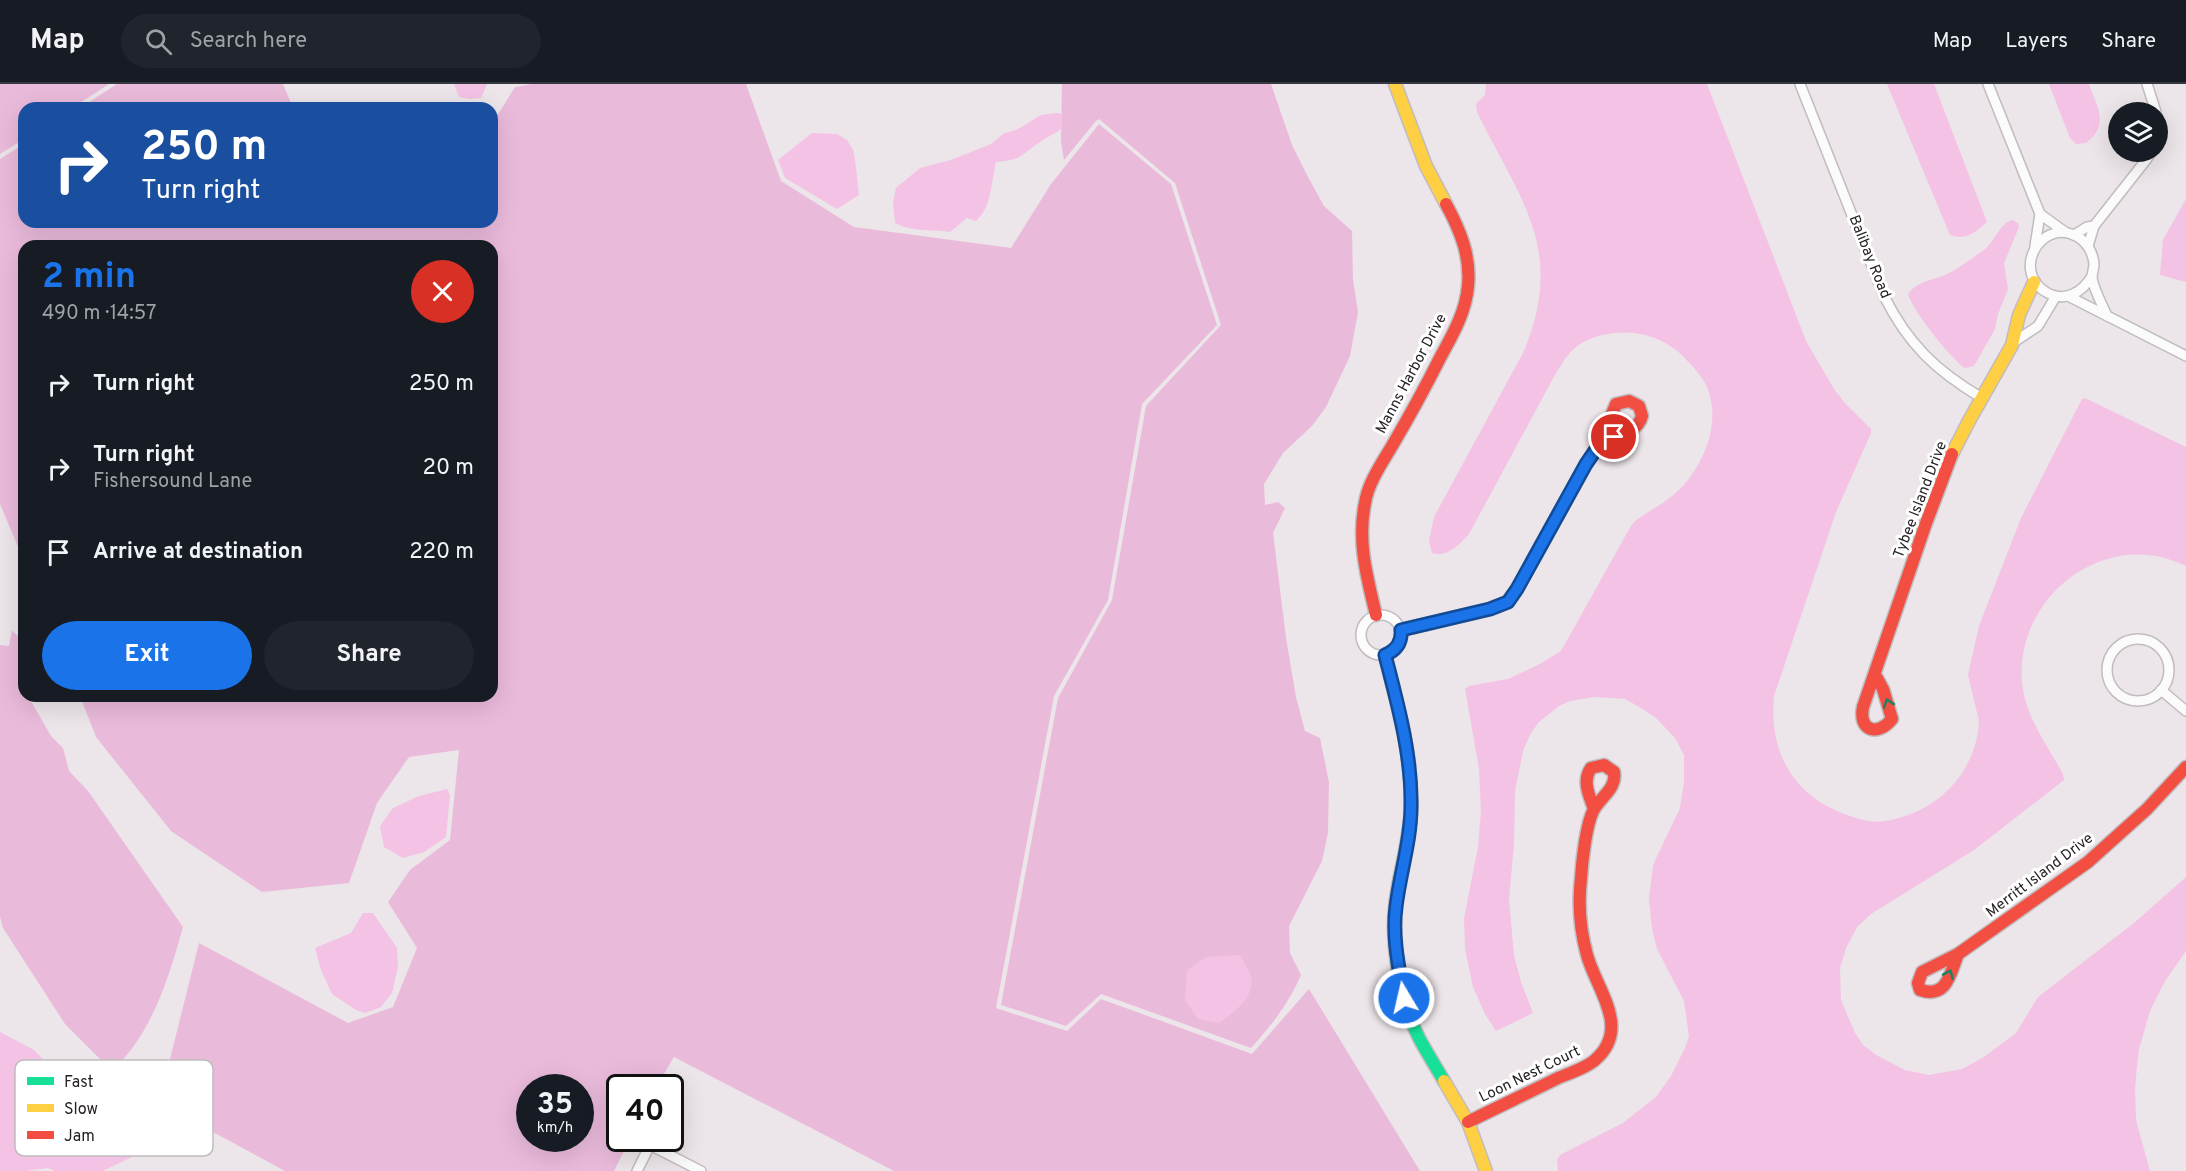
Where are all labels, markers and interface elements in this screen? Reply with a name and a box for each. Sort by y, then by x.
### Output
search box [121,14,541,68]
text: Map [30,23,85,59]
icon: search [142,25,175,58]
text: Search here [190,28,307,55]
text: Map [1933,28,1972,55]
text: Layers [2005,28,2068,55]
text: Share [2101,28,2156,55]
map controls [2108,102,2168,162]
button: layers [2108,102,2168,162]
text: 250 m [141,122,267,175]
icon: right [42,126,120,204]
text: Turn right [141,174,260,208]
street label: Balibay Road [1844,213,1894,301]
text: 2 min [42,255,136,301]
button: close [411,260,474,323]
text: 490 m · 14:57 [42,301,156,327]
street label: Manns Harbor Drive [1372,311,1452,437]
icon: right [42,368,75,401]
text: Turn right [93,371,195,398]
text: 250 m [409,371,474,398]
pin [1588,411,1639,462]
icon: arrive [1597,420,1630,453]
street label: Tybee Island Drive [1890,439,1952,561]
text: Turn right [93,442,195,469]
icon: right [42,452,75,485]
text: 20 m [423,455,474,482]
text: Fishersound Lane [93,469,252,495]
icon: arrive [42,536,75,569]
text: Arrive at destination [93,539,303,566]
text: 220 m [409,539,474,566]
button: Exit [42,621,252,690]
button: Share [264,621,474,690]
one-way arrow [1882,698,1895,709]
street label: Merritt Island Drive [1983,829,2097,923]
position arrow [1372,966,1436,1030]
one-way arrow [1942,970,1954,981]
street label: Loon Nest Court [1476,1042,1584,1108]
legend [15,1060,213,1156]
text: Fast [64,1073,94,1093]
speed limit sign: 40 [606,1074,684,1152]
text: 35 [537,1087,573,1124]
text: Slow [64,1100,98,1120]
text: km/h [537,1119,573,1138]
text: Jam [64,1127,95,1147]

